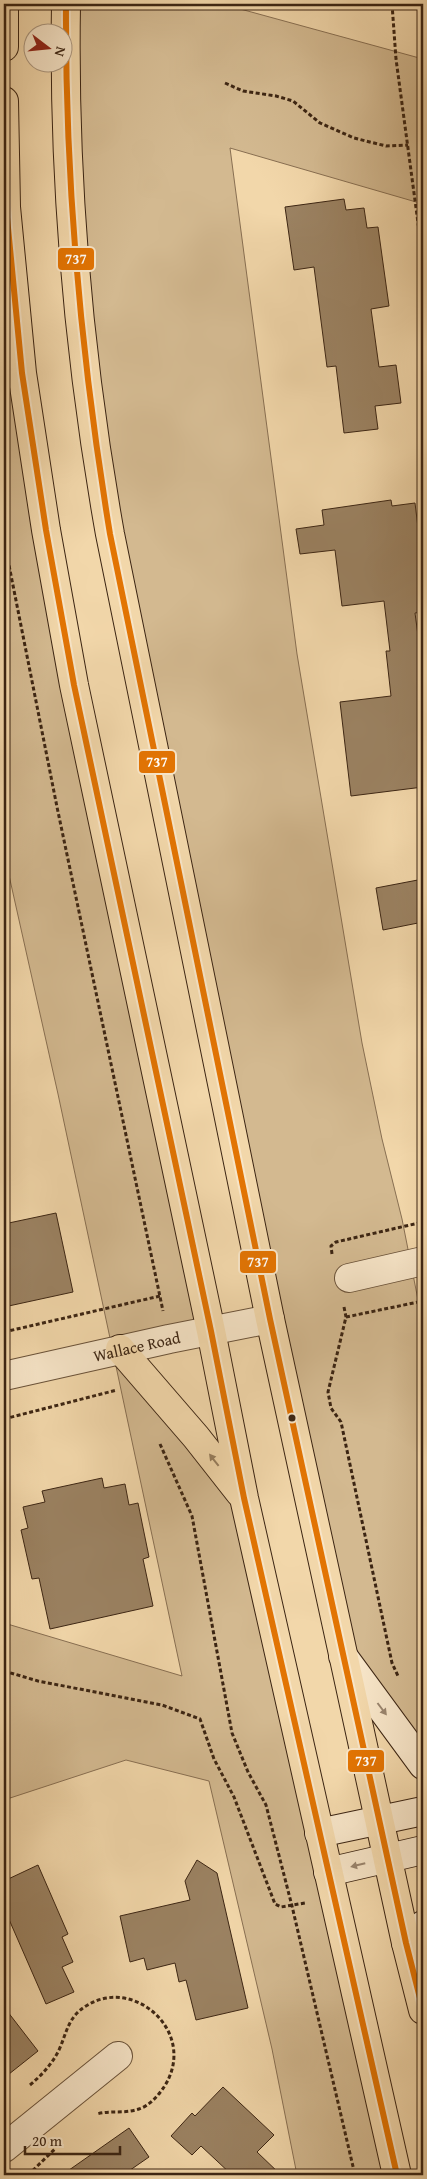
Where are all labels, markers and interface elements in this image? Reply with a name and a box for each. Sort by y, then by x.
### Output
north arrow [22,22,72,72]
text: N [49,44,71,59]
line badge: 737 [57,247,95,271]
text: 737 [65,249,87,269]
line badge: 737 [138,750,176,774]
text: 737 [146,752,168,772]
line badge: 737 [239,1250,277,1274]
text: 737 [247,1252,269,1272]
street label: Wallace Road [91,1325,183,1368]
unlabelled marker [287,1413,297,1423]
one-way arrow [209,1453,219,1467]
one-way arrow [377,1702,387,1716]
line badge: 737 [347,1749,385,1773]
text: 737 [355,1751,377,1771]
one-way arrow [351,1861,366,1869]
scale bar [25,2124,120,2156]
text: 20 m [32,2130,63,2151]

